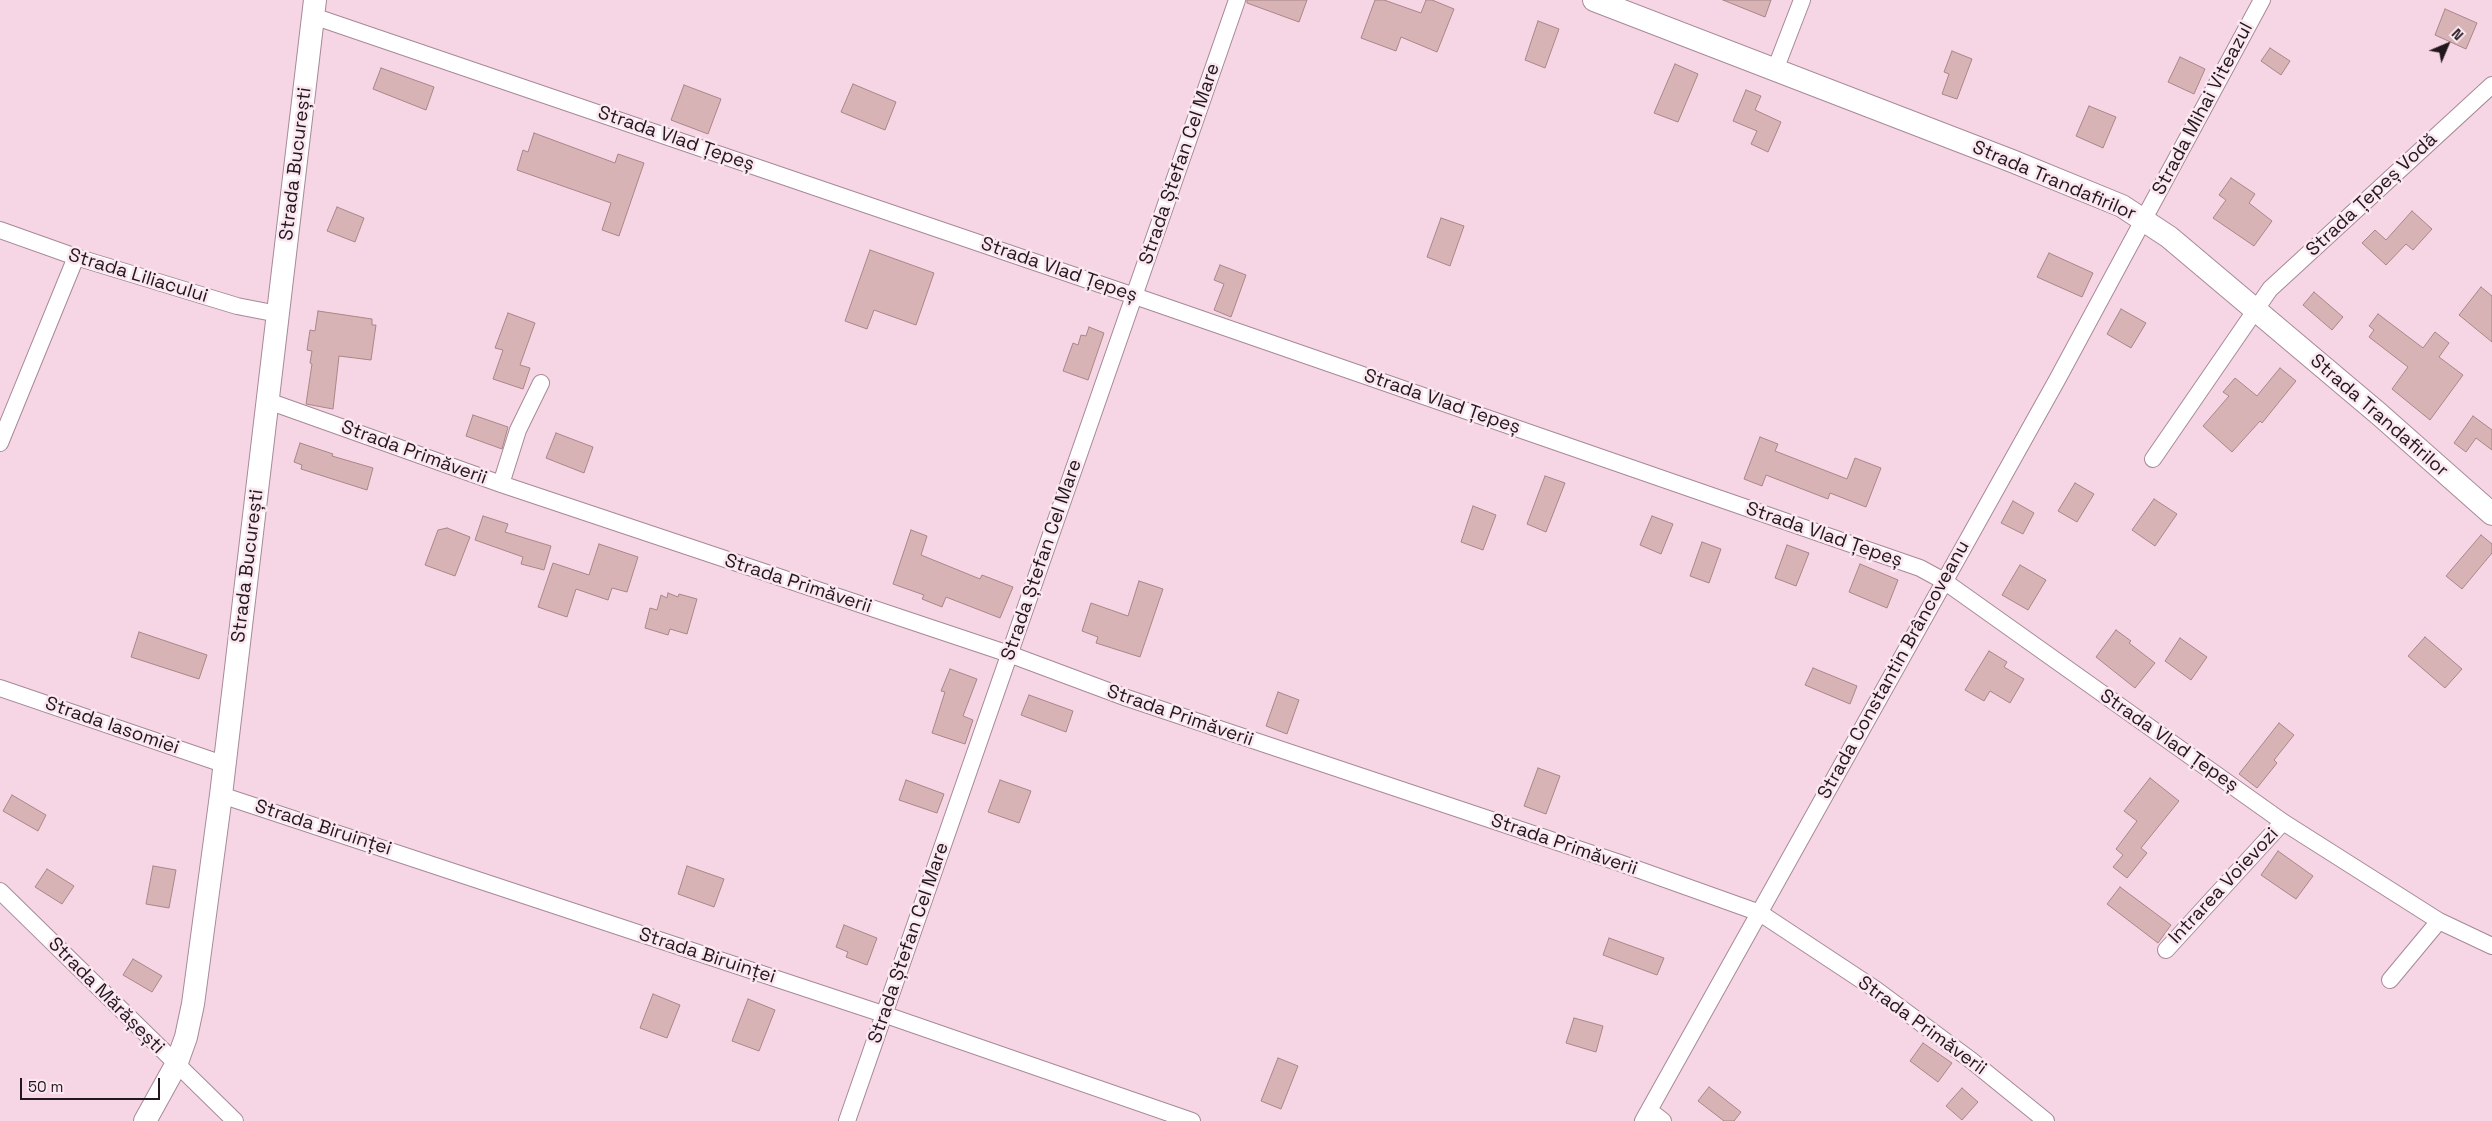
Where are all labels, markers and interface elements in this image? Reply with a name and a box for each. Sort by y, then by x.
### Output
street label: Strada Mihai Viteazul [2148,19,2258,199]
north arrow [2422,20,2472,70]
text: N [2448,25,2467,44]
street label: Strada Ștefan Cel Mare [1135,61,1225,267]
street label: Strada București [275,86,317,242]
street label: Strada Vlad Țepeș [595,101,757,177]
street label: Strada Țepeș Vodă [2302,128,2442,262]
street label: Strada Trandafirilor [1969,136,2139,226]
street label: Strada Vlad Țepeș [978,232,1140,308]
street label: Strada Liliacului [65,244,211,308]
street label: Strada Trandafirilor [2305,350,2453,482]
street label: Strada Vlad Țepeș [1361,364,1523,440]
street label: Strada Primăverii [338,416,490,490]
street label: Strada Ștefan Cel Mare [997,457,1087,663]
street label: Strada București [227,488,269,644]
street label: Strada Vlad Țepeș [1743,497,1905,573]
street label: Strada Constantin Brâncoveanu [1813,537,1975,803]
street label: Strada Primăverii [721,549,875,619]
street label: Strada Primăverii [1104,680,1256,752]
street label: Strada Vlad Țepeș [2095,685,2243,797]
street label: Strada Iasomiei [42,692,182,760]
street label: Strada Biruinței [252,795,394,861]
street label: Strada Primăverii [1488,809,1640,881]
street label: Intrarea Voievozi [2164,823,2284,949]
street label: Strada Ștefan Cel Mare [864,840,954,1046]
street label: Strada Biruinței [636,923,778,989]
street label: Strada Mărășești [43,933,169,1059]
street label: Strada Primăverii [1853,972,1991,1080]
scale bar [22,1068,162,1100]
text: 50 m [28,1077,63,1096]

